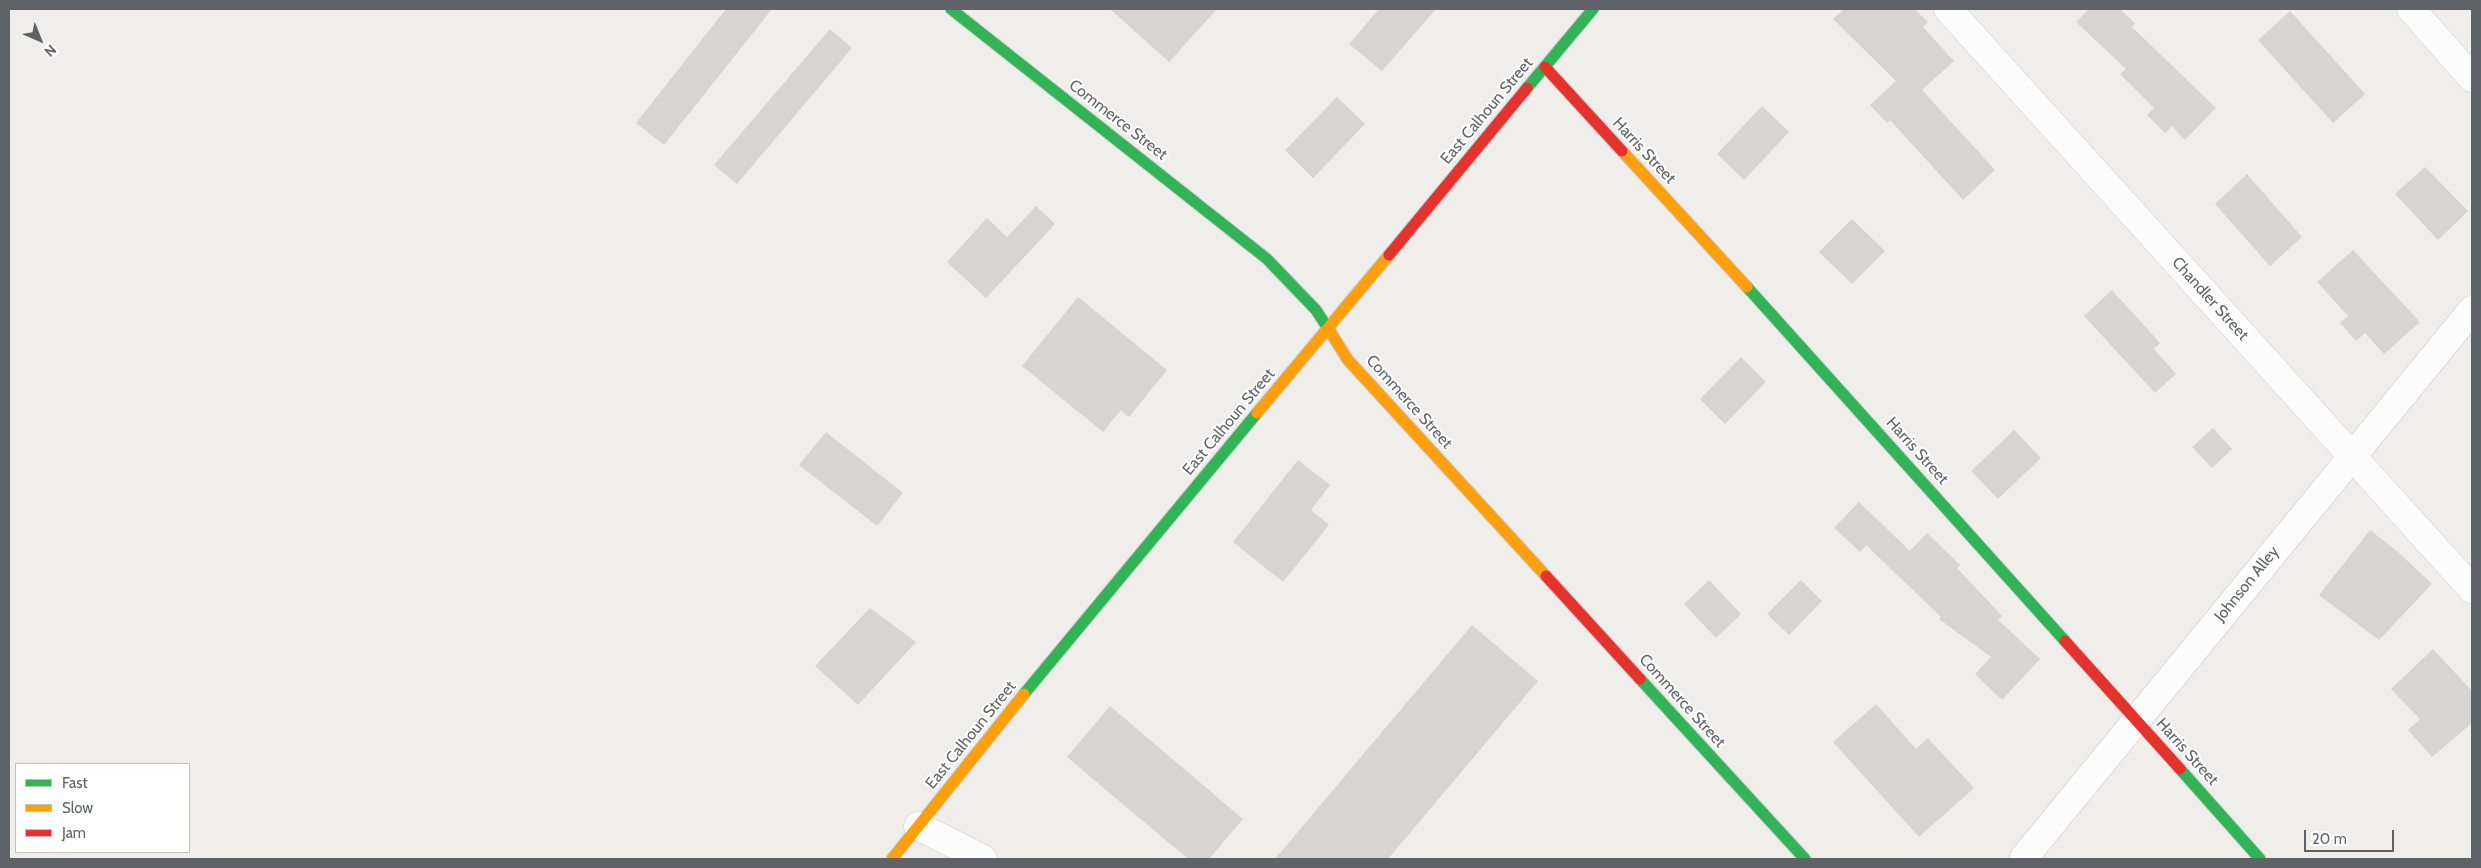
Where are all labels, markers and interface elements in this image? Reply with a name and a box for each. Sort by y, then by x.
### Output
north arrow [15,15,65,65]
text: N [41,41,60,61]
street label: East Calhoun Street [1437,54,1537,168]
street label: Commerce Street [1065,76,1171,164]
street label: Harris Street [1608,114,1680,188]
street label: Chandler Street [2168,253,2252,345]
street label: Commerce Street [1362,351,1456,453]
street label: East Calhoun Street [1179,365,1279,479]
street label: Harris Street [1882,413,1952,489]
street label: Johnson Alley [2211,542,2283,626]
street label: Commerce Street [1635,650,1729,752]
street label: East Calhoun Street [922,677,1020,793]
street label: Harris Street [2152,714,2222,790]
legend [15,763,190,853]
text: Fast [62,774,87,792]
text: Slow [62,799,93,817]
scale bar [2306,820,2396,852]
text: Jam [62,824,86,842]
text: 20 m [2312,830,2347,848]

